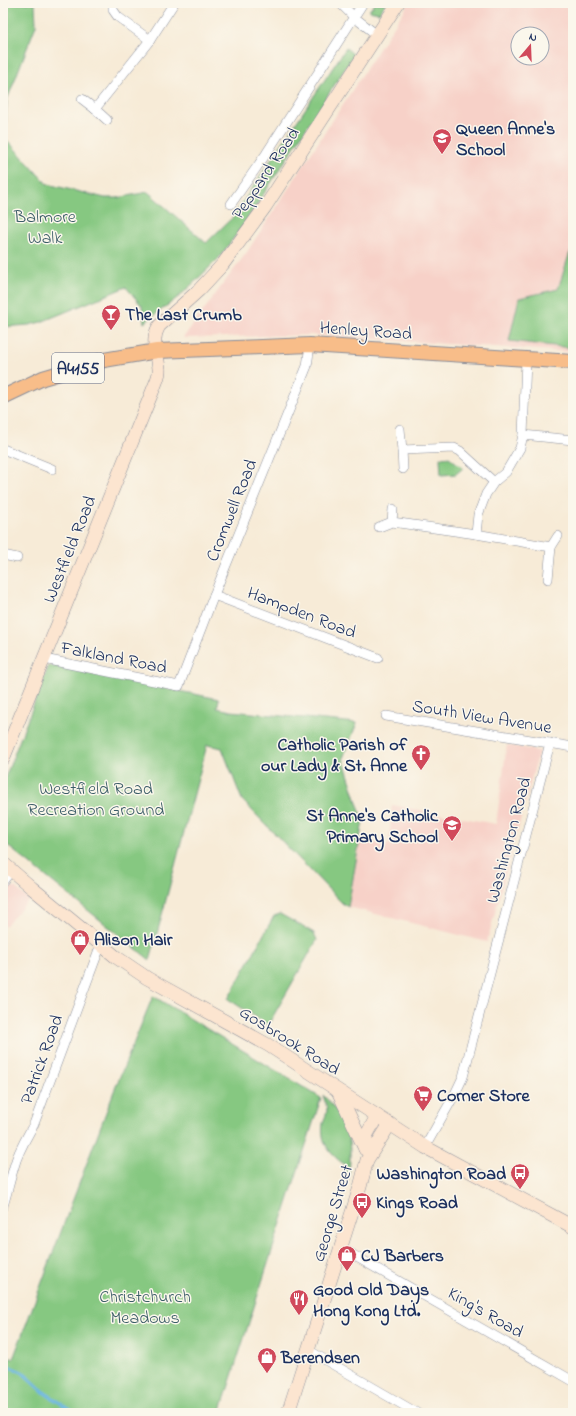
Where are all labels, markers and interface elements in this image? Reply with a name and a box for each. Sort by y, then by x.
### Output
north arrow [510,26,550,66]
text: N [527,29,539,46]
place label: Queen Anne's School [456,117,555,164]
street label: Peppard Road [226,123,307,225]
school or university icon: Queen Anne's School [431,127,453,155]
park label: Balmore Walk [13,205,77,252]
bar icon: The Last Crumb [100,303,122,331]
place label: The Last Crumb [125,303,242,329]
street label: Henley Road [319,316,413,348]
road number: A4155 [52,353,104,383]
street label: Cromwell Road [201,456,265,566]
street label: Westfield Road [38,492,104,607]
street label: Hampden Road [243,581,359,647]
street label: Falkland Road [57,636,169,682]
street label: South View Avenue [410,694,554,742]
place label: Catholic Parish of our Lady & St. Anne [261,733,408,781]
church icon: Catholic Parish of our Lady & St. Anne [410,743,432,771]
street label: Washington Road [481,775,540,907]
park label: Westfield Road Recreation Ground [28,777,164,824]
place label: St Anne's Catholic Primary School [306,804,439,852]
school or university icon: St Anne's Catholic Primary School [441,814,463,842]
shop icon: Alison Hair [69,928,91,956]
place label: Alison Hair [94,928,173,954]
street label: Gosbrook Road [233,1000,344,1083]
street label: Patrick Road [15,1011,71,1108]
supermarket icon: Corner Store [412,1084,434,1112]
place label: Corner Store [437,1084,530,1110]
street label: George Street [307,1162,362,1266]
place label: Washington Road [376,1162,507,1189]
bus stop icon: Washington Road [509,1162,531,1190]
bus stop icon: Kings Road [351,1191,373,1219]
place label: Kings Road [376,1191,459,1218]
shop icon: CJ Barbers [336,1244,358,1272]
place label: CJ Barbers [361,1244,444,1270]
place label: Good Old Days Hong Kong Ltd. [313,1278,429,1326]
street label: King's Road [442,1282,528,1347]
park label: Christchurch Meadows [99,1285,191,1332]
restaurant icon: Good Old Days Hong Kong Ltd. [288,1288,310,1316]
shop icon: Berendsen [256,1346,278,1374]
place label: Berendsen [280,1346,360,1372]

